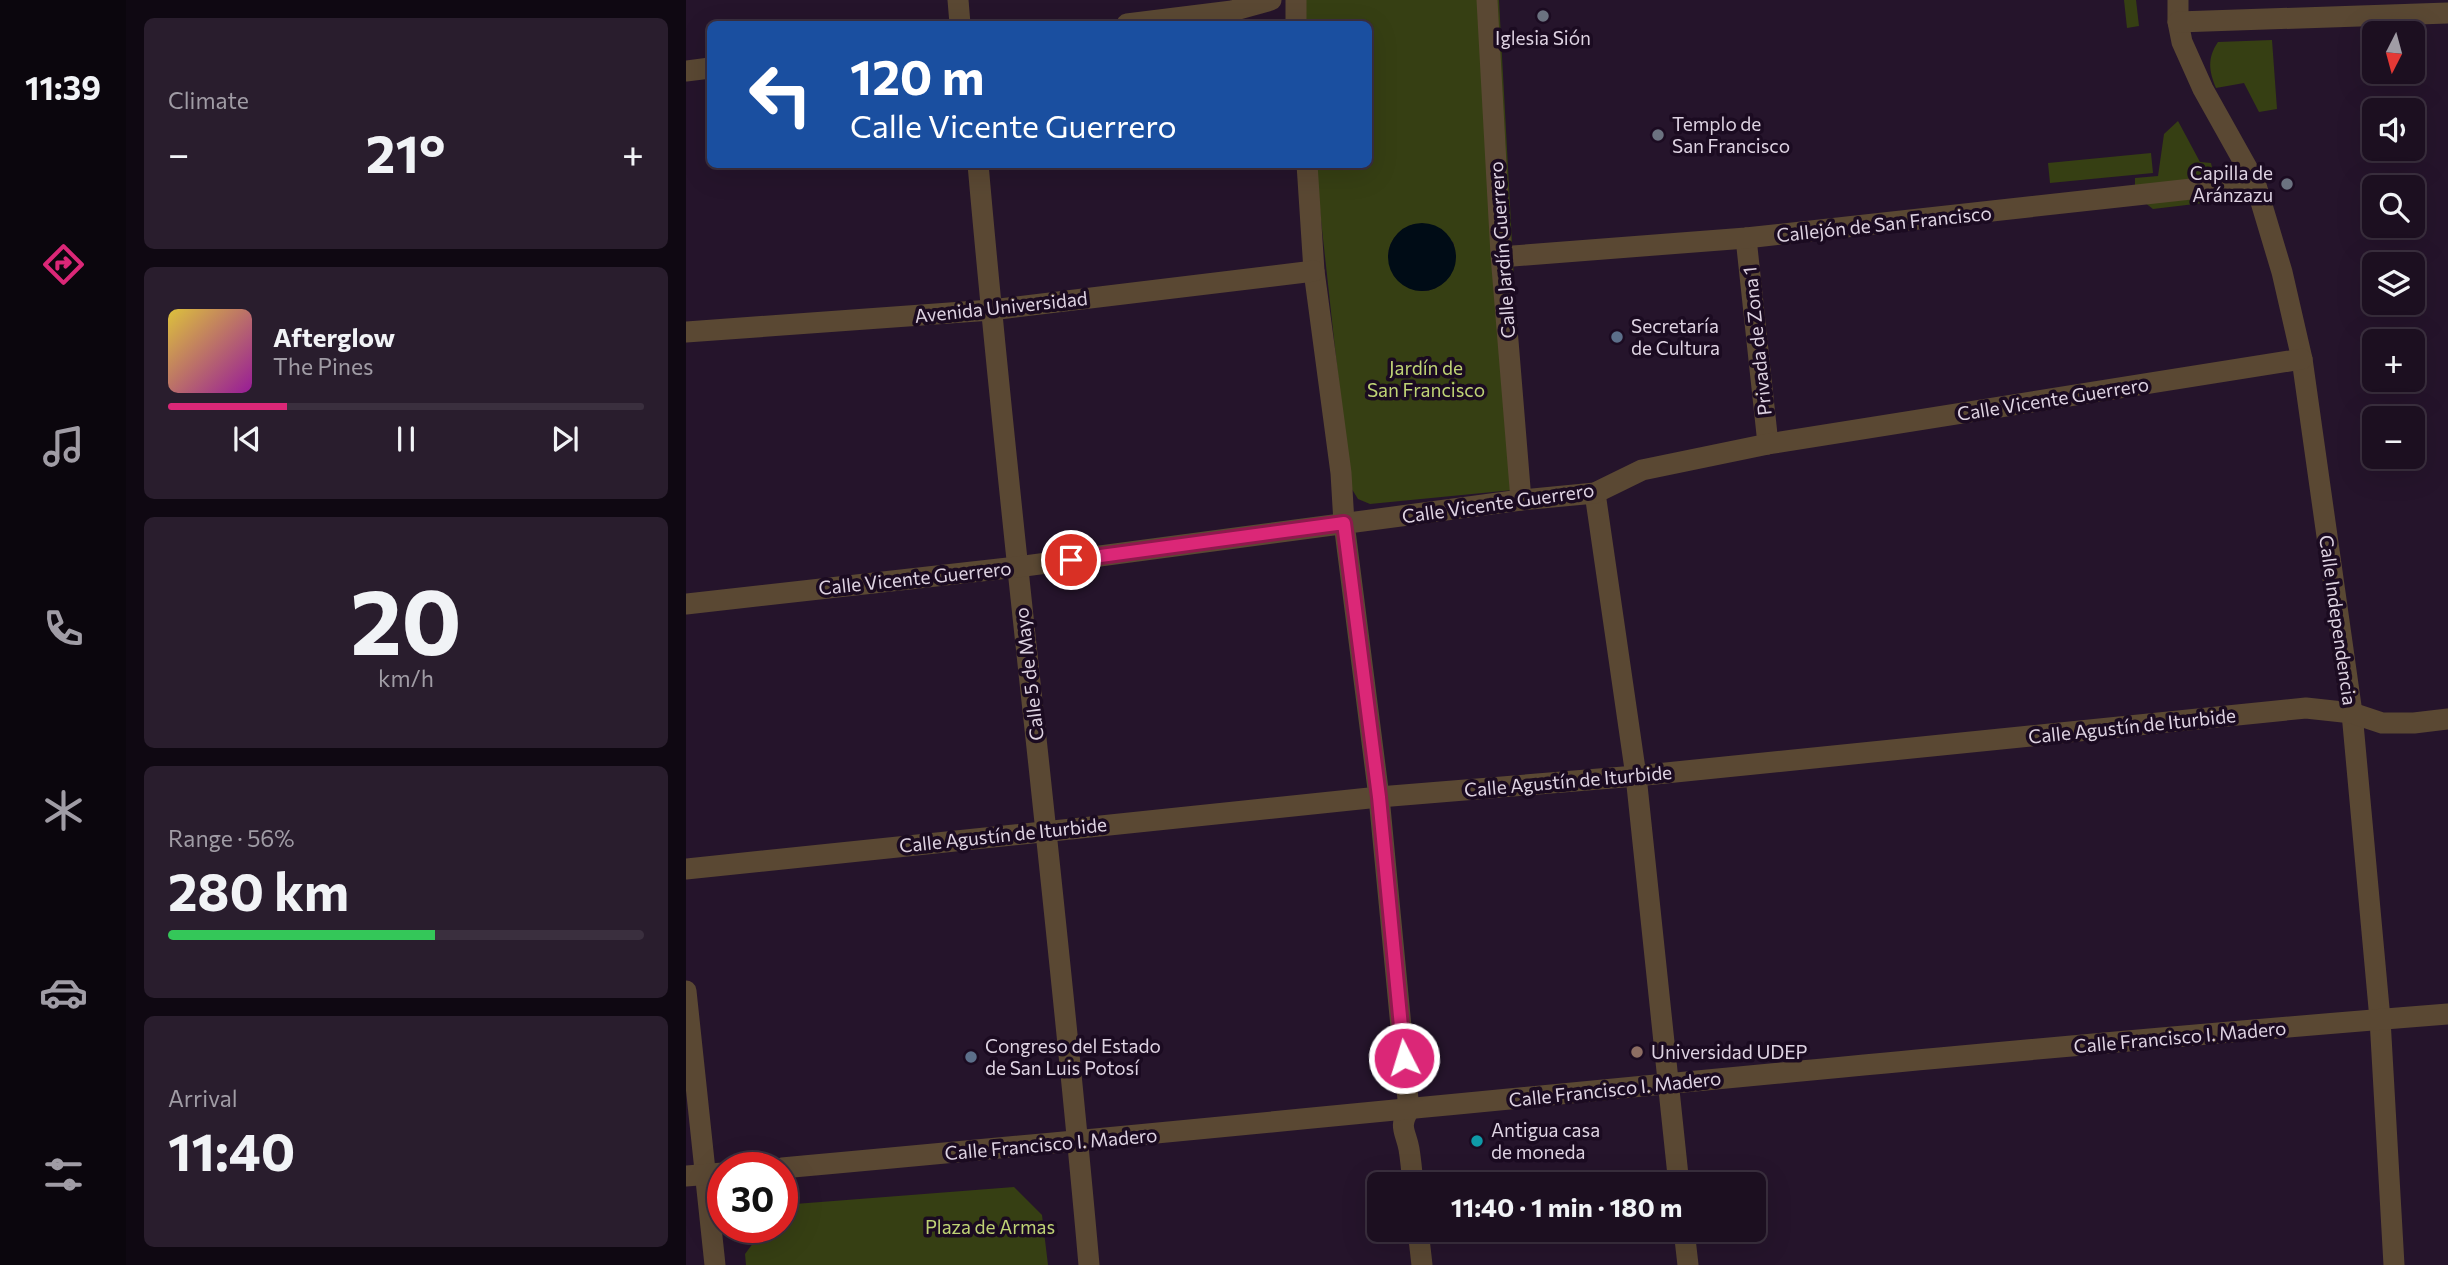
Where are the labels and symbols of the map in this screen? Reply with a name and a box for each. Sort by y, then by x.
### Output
marker: Iglesia Sión [1535,8,1551,24]
north arrow [2362,21,2426,84]
place label: Iglesia Sión [1495,26,1591,49]
place label: Templo de San Francisco [1672,112,1790,157]
marker: Templo de San Francisco [1650,127,1666,143]
street label: Calle Jardín Guerrero [1484,161,1519,339]
place label: Capilla de Aránzazu [2190,161,2273,206]
marker: Capilla de Aránzazu [2279,176,2295,192]
street label: Callejón de San Francisco [1775,201,1993,246]
street label: Privada de Zona 1 [1737,265,1776,417]
street label: Avenida Universidad [913,286,1089,327]
place label: Secretaría de Cultura [1631,314,1720,359]
marker: Secretaría de Cultura [1609,329,1625,345]
park label: Jardín de San Francisco [1367,356,1485,401]
street label: Calle Vicente Guerrero [1955,372,2150,425]
street label: Calle Vicente Guerrero [1400,478,1596,527]
pin [1041,530,1101,590]
street label: Calle Independencia [2315,533,2362,707]
street label: Calle Vicente Guerrero [817,556,1013,599]
street label: Calle 5 de Mayo [1009,606,1048,742]
street label: Calle Agustín de Iturbide [2027,703,2237,748]
street label: Calle Agustín de Iturbide [1463,760,1673,801]
street label: Calle Agustín de Iturbide [898,812,1108,857]
street label: Calle Francisco I. Madero [2073,1016,2287,1057]
position arrow [1367,1021,1441,1095]
place label: Congreso del Estado de San Luis Potosí [985,1034,1161,1079]
place label: Universidad UDEP [1651,1040,1808,1063]
marker: Universidad UDEP [1629,1044,1645,1060]
marker: Congreso del Estado de San Luis Potosí [963,1049,979,1065]
street label: Calle Francisco I. Madero [1508,1066,1722,1111]
place label: Antigua casa de moneda [1491,1118,1600,1163]
street label: Calle Francisco I. Madero [944,1123,1158,1164]
marker: Antigua casa de moneda [1469,1133,1485,1149]
speed limit sign: 30 [707,1152,798,1243]
park label: Plaza de Armas [925,1215,1055,1238]

